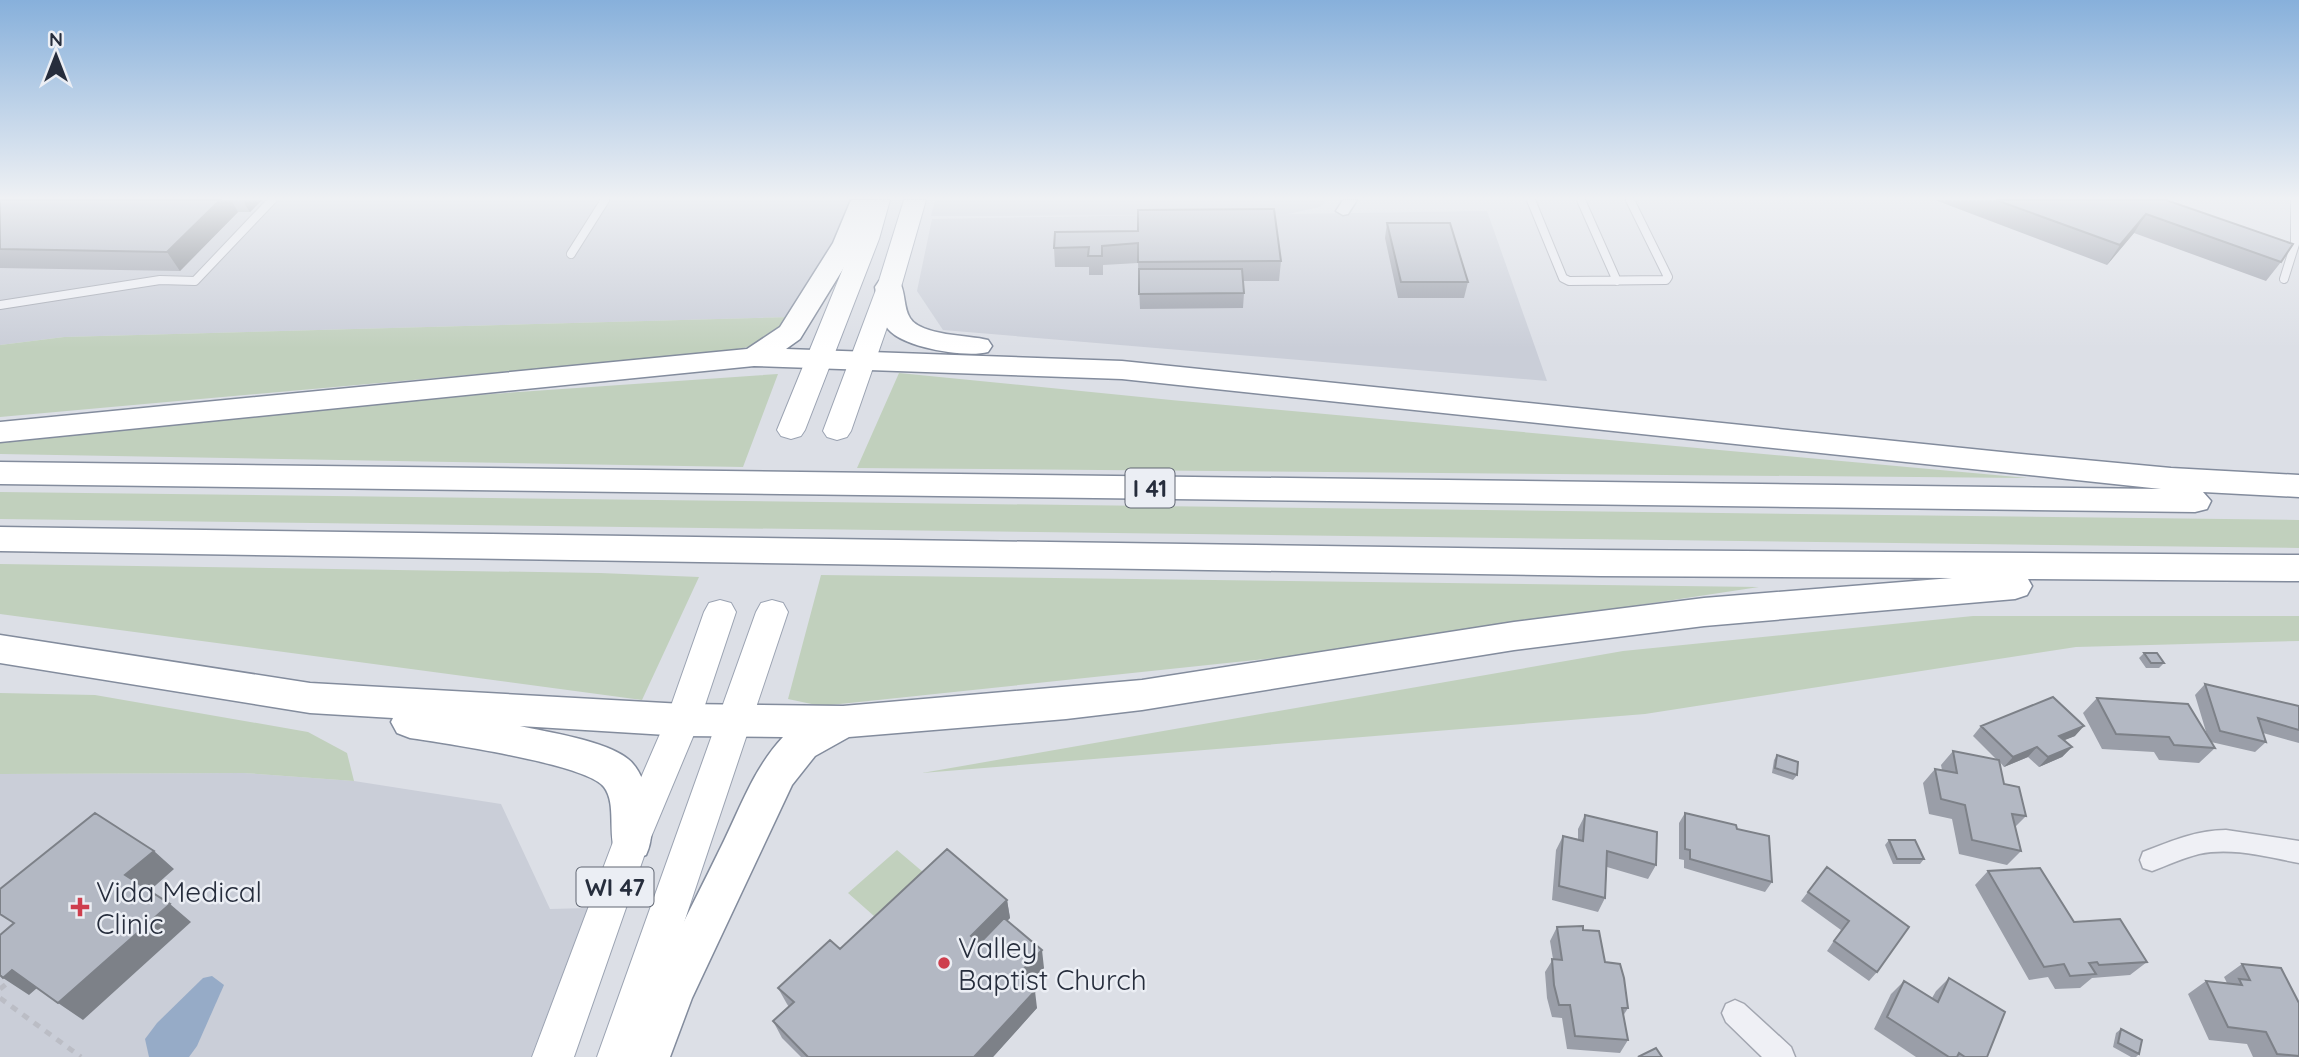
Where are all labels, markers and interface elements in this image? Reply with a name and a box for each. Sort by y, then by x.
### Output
north arrow [21,21,91,91]
text: N [49,27,63,51]
road number: I 41 [1126,468,1174,508]
road number: WI 47 [576,867,654,906]
place label: Vida Medical Clinic [96,874,262,941]
marker: Vida Medical Clinic [70,897,90,917]
place label: Valley Baptist Church [958,930,1147,997]
marker: Valley Baptist Church [936,955,952,971]

